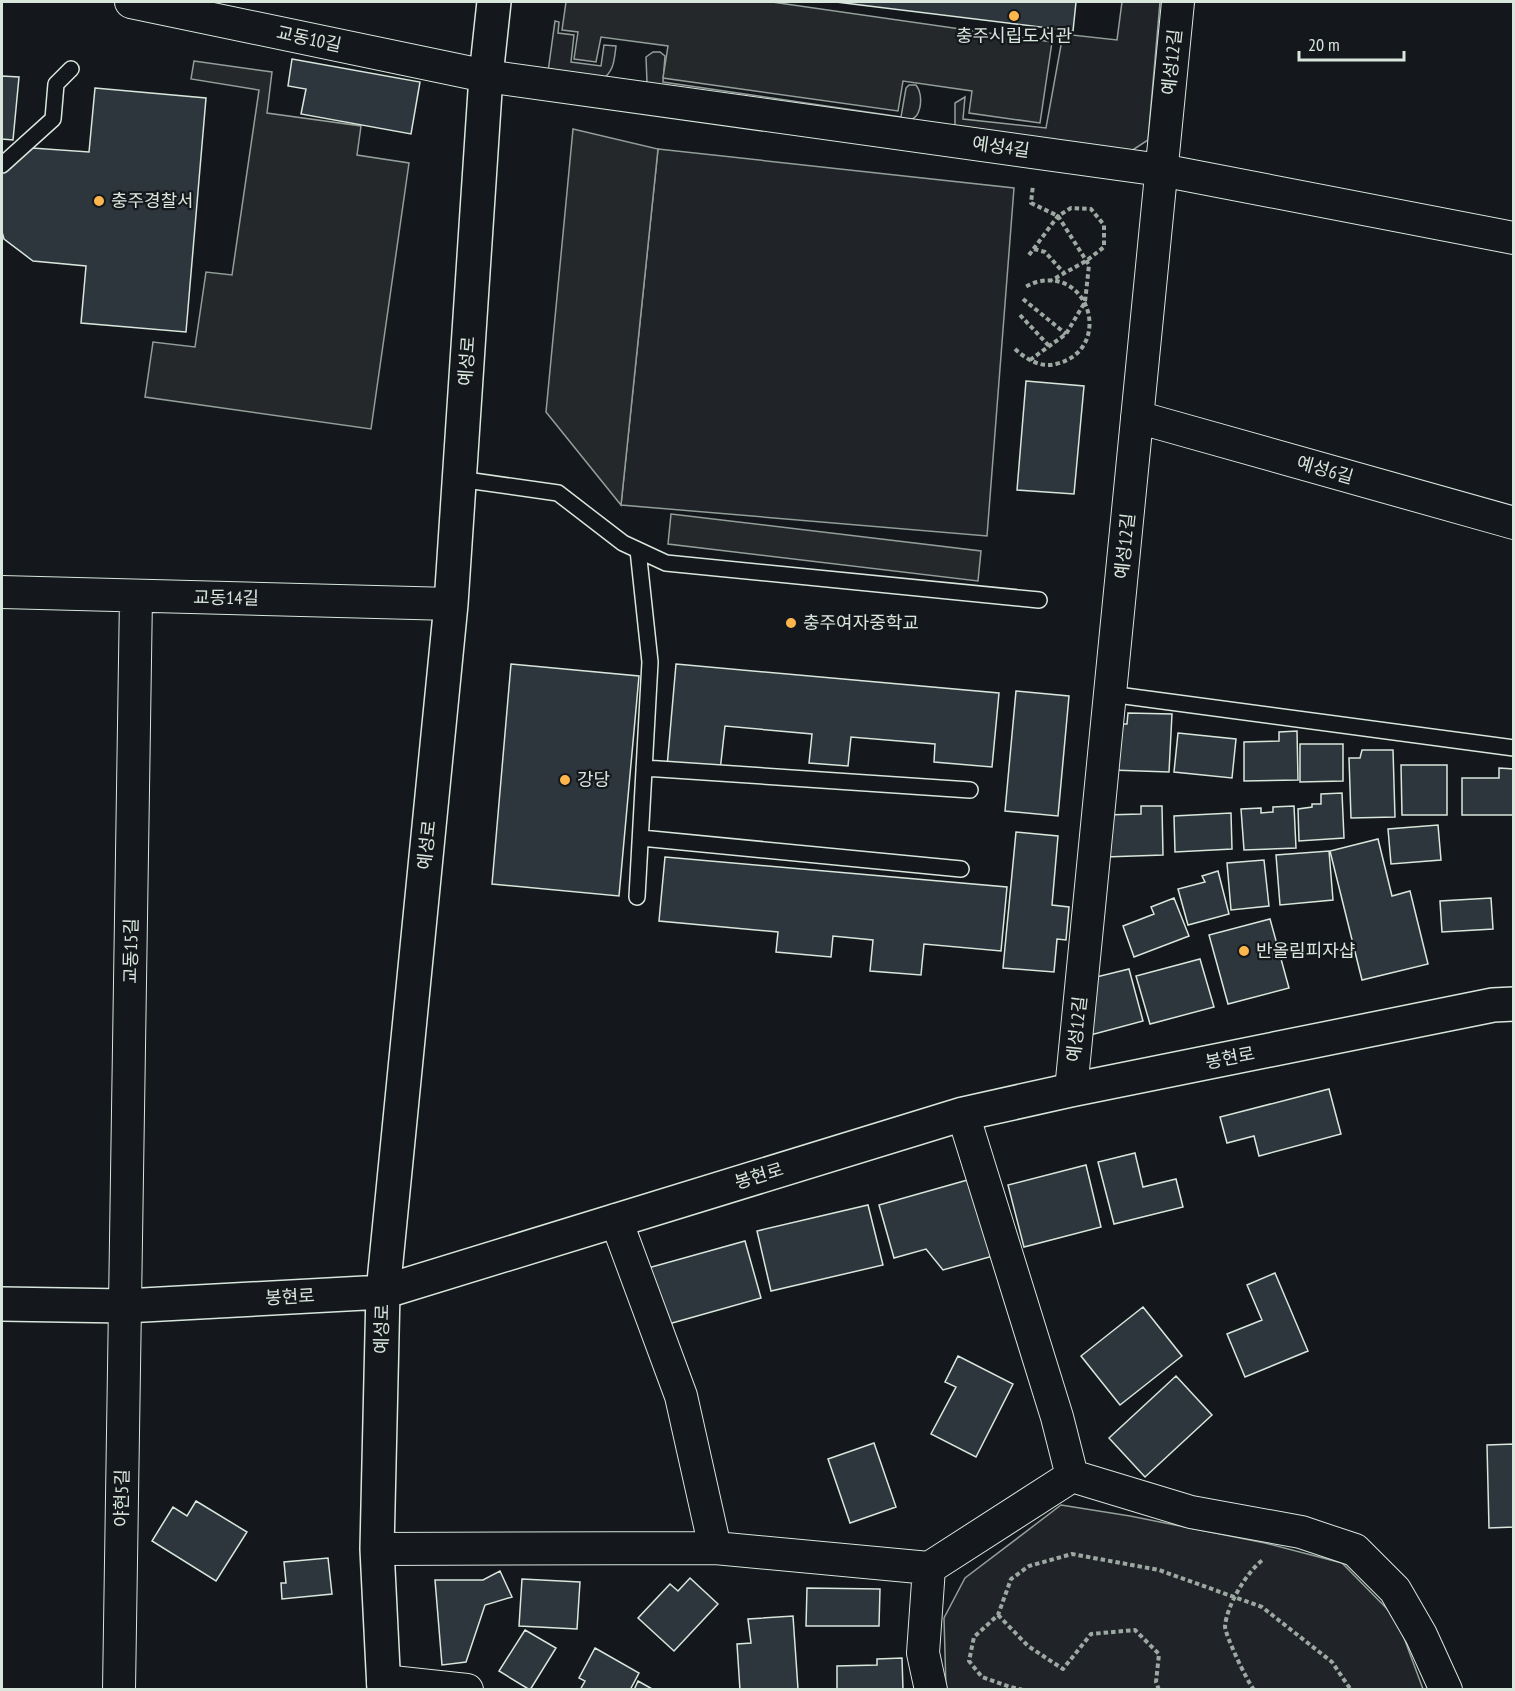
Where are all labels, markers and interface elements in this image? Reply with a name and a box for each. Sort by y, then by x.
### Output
marker: 충주시립도서관 [1007,9,1021,23]
street label: 교동10길 [274,20,344,57]
place label: 충주시립도서관 [956,24,1072,47]
scale bar [1299,24,1404,62]
street label: 예성12길 [1157,28,1186,96]
text: 20 m [1308,33,1340,56]
street label: 예성4길 [971,131,1031,162]
place label: 충주경찰서 [111,189,194,212]
marker: 충주경찰서 [92,194,106,208]
street label: 예성로 [453,335,480,387]
street label: 예성6길 [1294,451,1356,489]
street label: 예성12길 [1110,512,1139,580]
street label: 교동14길 [193,585,259,610]
place label: 충주여자중학교 [803,611,919,634]
marker: 충주여자중학교 [784,616,798,630]
place label: 강당 [577,768,610,791]
marker: 강당 [558,773,572,787]
street label: 예성로 [412,819,441,871]
street label: 교동15길 [118,918,143,984]
place label: 반올림피자샵 [1256,939,1355,962]
marker: 반올림피자샵 [1237,944,1251,958]
street label: 예성12길 [1062,995,1091,1063]
street label: 봉현로 [1203,1041,1256,1074]
street label: 봉현로 [732,1157,786,1194]
street label: 봉현로 [265,1284,315,1309]
street label: 예성로 [370,1304,393,1354]
street label: 야현5길 [109,1469,134,1527]

